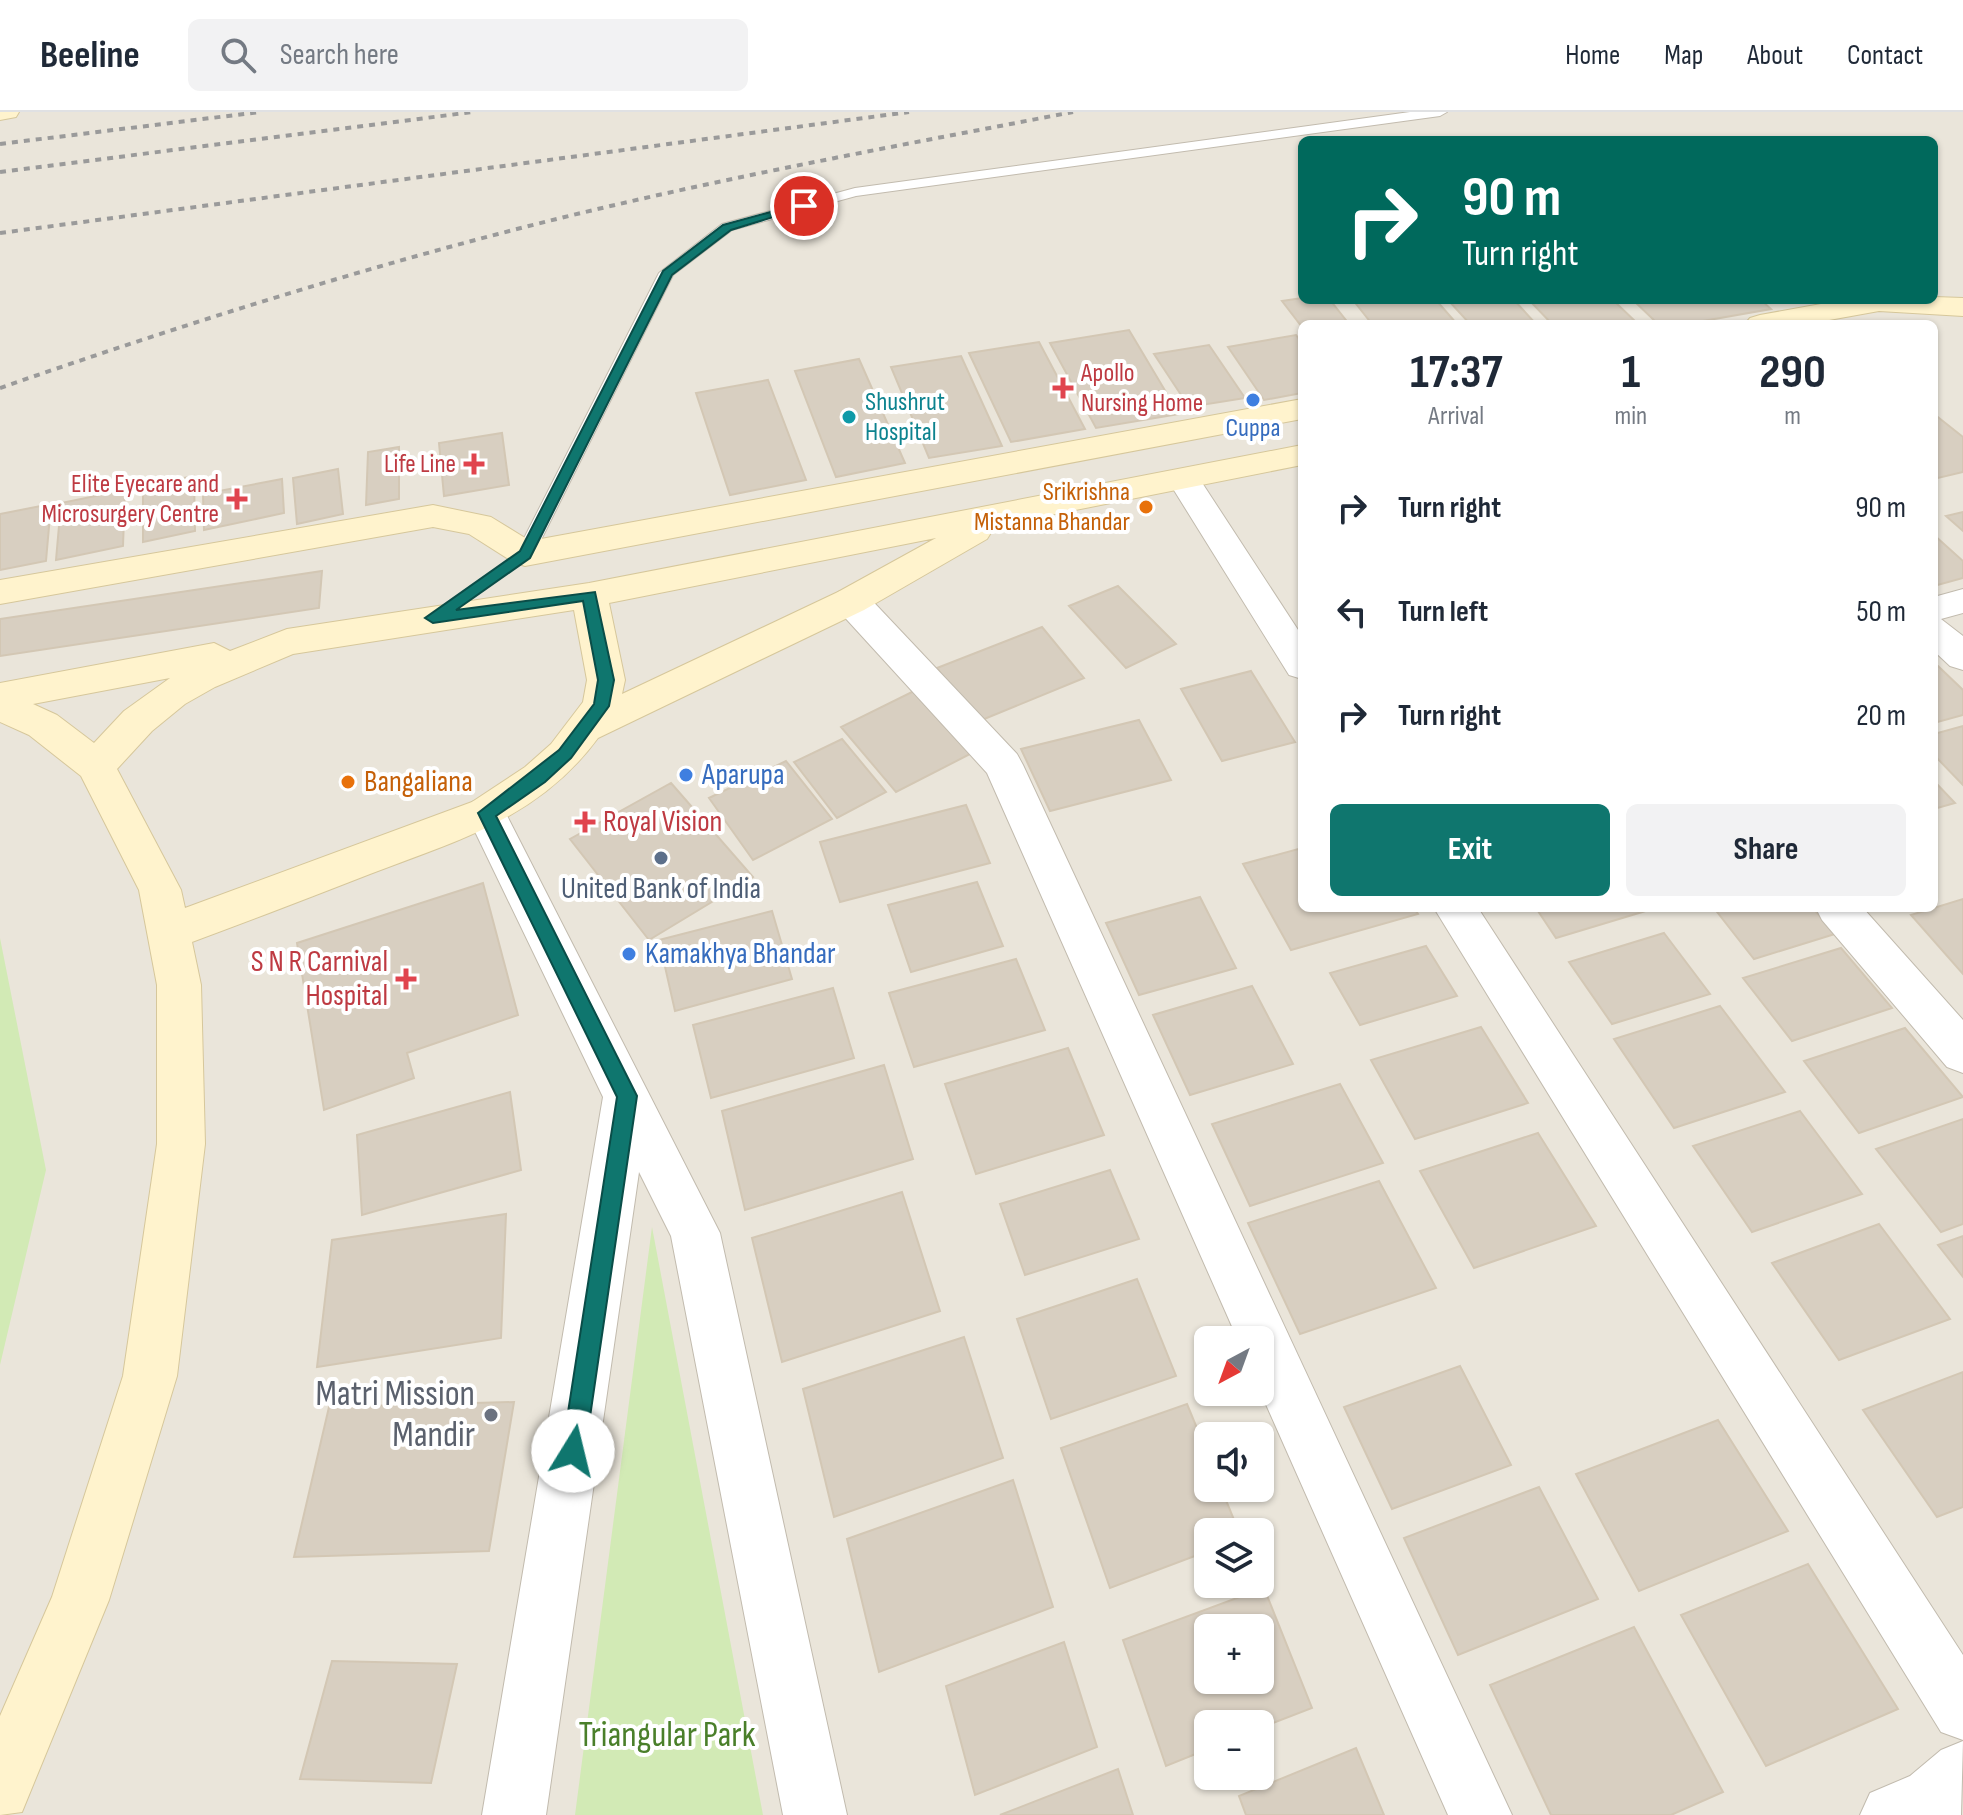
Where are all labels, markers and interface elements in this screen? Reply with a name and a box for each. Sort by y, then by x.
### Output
search box [188,19,748,91]
text: Beeline [40,33,140,78]
icon: search [216,33,260,77]
text: Search here [280,37,399,73]
text: Home [1565,39,1620,72]
text: Map [1664,39,1703,72]
text: About [1747,39,1803,72]
text: Contact [1847,39,1923,72]
text: 90 m [1462,165,1561,232]
icon: right [1330,168,1434,272]
pin [770,172,838,240]
icon: arrive [782,184,826,228]
text: Turn right [1462,233,1579,276]
text: 17:37 [1410,344,1502,401]
text: 1 [1621,344,1640,401]
text: 290 [1759,344,1826,401]
place label: Apollo Nursing Home [1080,358,1203,419]
marker: Apollo Nursing Home [1052,377,1074,399]
place label: Shushrut Hospital [865,387,945,448]
marker: Cuppa [1244,391,1262,409]
text: Arrival [1428,401,1484,432]
text: min [1615,401,1647,432]
text: m [1784,401,1801,432]
marker: Shushrut Hospital [840,408,858,426]
place label: Cuppa [1226,413,1280,444]
place label: Life Line [384,449,456,480]
marker: Life Line [463,453,485,475]
place label: Elite Eyecare and Microsurgery Centre [42,469,219,530]
place label: Srikrishna Mistanna Bhandar [974,477,1131,538]
icon: right [1330,486,1374,530]
marker: Elite Eyecare and Microsurgery Centre [226,488,248,510]
text: Turn right [1398,490,1501,526]
text: 90 m [1855,490,1906,526]
marker: Srikrishna Mistanna Bhandar [1137,498,1155,516]
icon: left [1330,590,1374,634]
text: Turn left [1398,594,1488,630]
text: 50 m [1857,594,1906,630]
icon: right [1330,694,1374,738]
text: Turn right [1398,698,1501,734]
text: 20 m [1856,698,1906,734]
place label: Aparupa [701,757,784,793]
place label: Bangaliana [364,764,473,800]
marker: Aparupa [677,766,695,784]
marker: Bangaliana [339,773,357,791]
place label: Royal Vision [603,804,722,840]
button: Exit [1330,804,1610,896]
button: Share [1626,804,1906,896]
marker: Royal Vision [574,811,596,833]
marker: United Bank of India [652,849,670,867]
place label: United Bank of India [561,871,761,907]
place label: Kamakhya Bhandar [645,936,836,972]
place label: S N R Carnival Hospital [251,944,388,1014]
marker: Kamakhya Bhandar [620,945,638,963]
marker: S N R Carnival Hospital [395,968,417,990]
north arrow [1194,1326,1274,1406]
map controls [1194,1326,1274,1790]
place label: Matri Mission Mandir [315,1373,475,1457]
marker: Matri Mission Mandir [482,1406,500,1424]
position arrow [531,1409,615,1493]
button: sound [1194,1422,1274,1502]
button: layers [1194,1518,1274,1598]
button: + [1194,1614,1274,1694]
button: − [1194,1710,1274,1790]
park label: Triangular Park [579,1714,756,1757]

